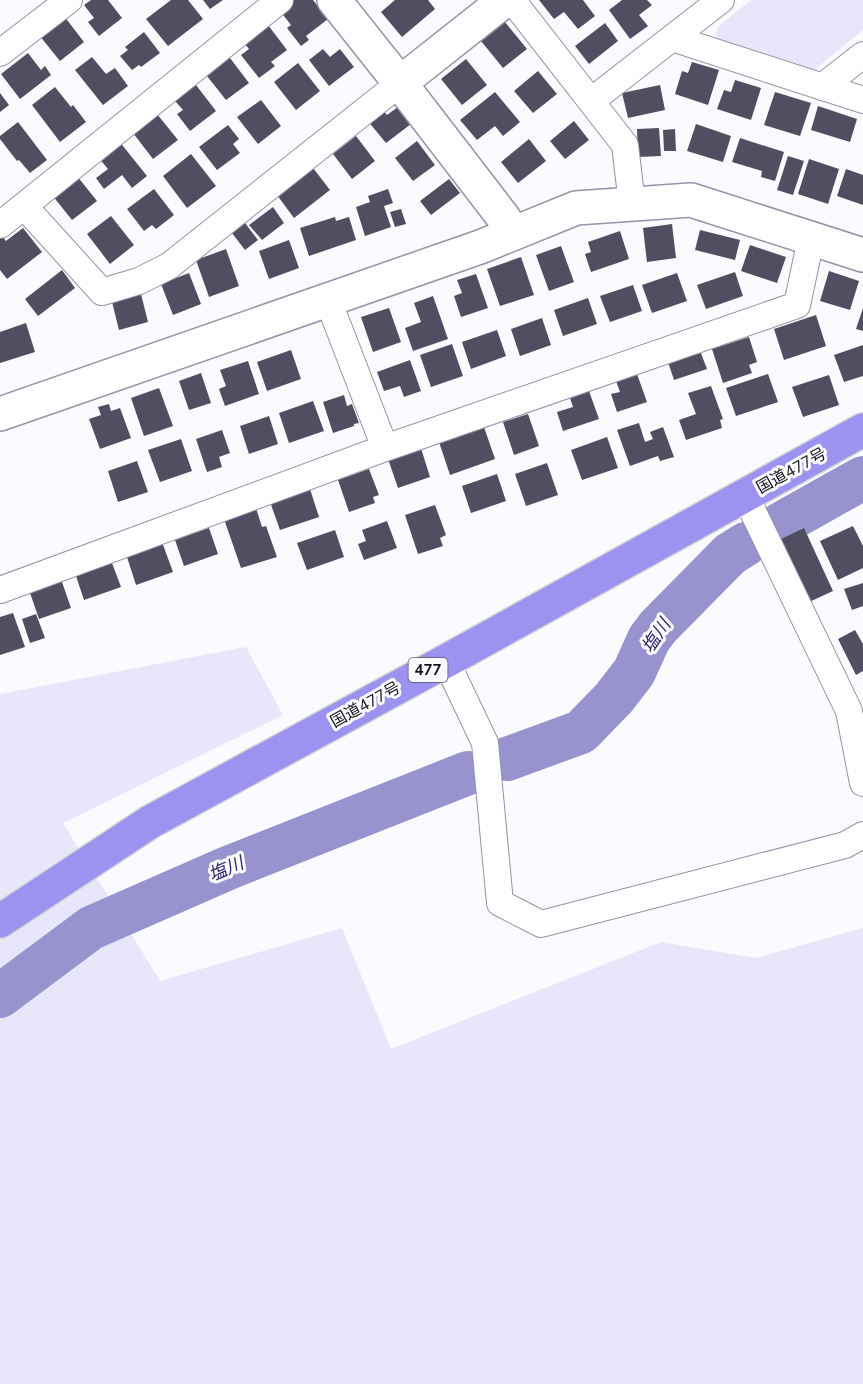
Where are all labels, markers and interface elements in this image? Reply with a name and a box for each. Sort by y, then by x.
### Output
street label: 国道477号 [753,443,830,499]
water label: 塩川 [636,613,677,658]
road number: 477 [408,658,448,682]
street label: 国道477号 [327,677,404,733]
water label: 塩川 [205,850,249,887]

